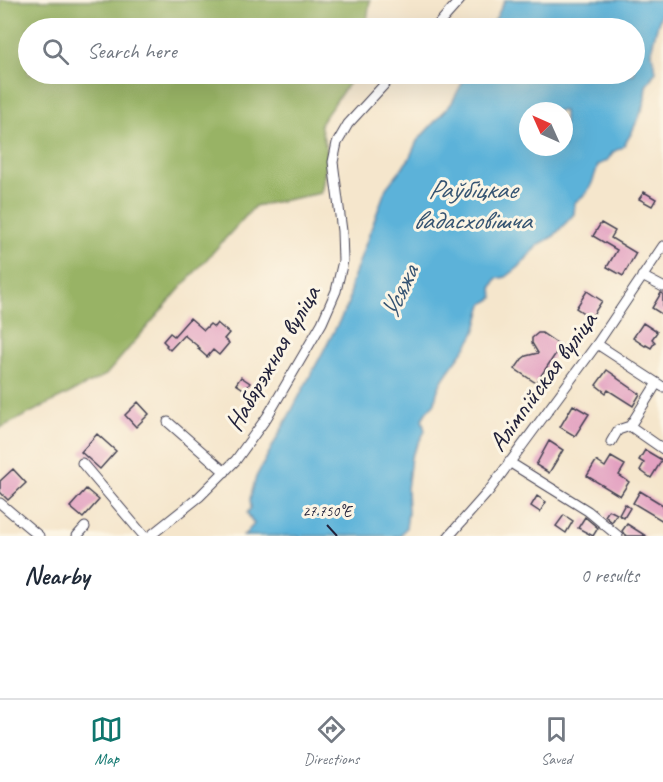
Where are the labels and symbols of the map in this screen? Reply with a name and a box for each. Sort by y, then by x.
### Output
north arrow [519,102,573,156]
water label: Раўбіцкае вадасховішча [413,172,533,237]
water label: Усяжа [372,258,427,324]
street label: Набярэжная вуліца [217,278,328,437]
street label: Алімпійская вуліца [481,304,605,458]
text: 27.750°E [303,502,354,521]

